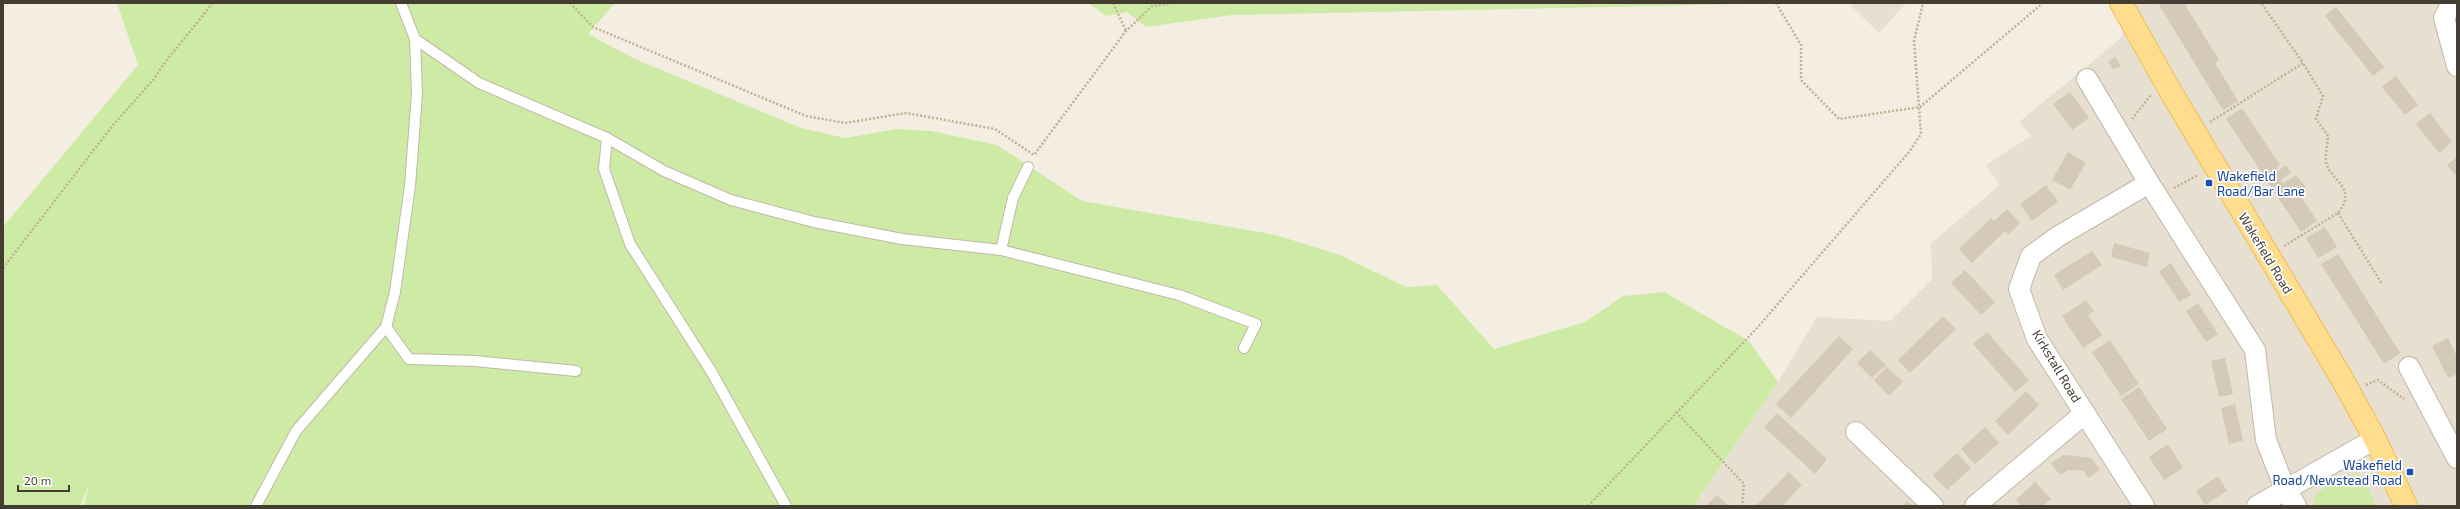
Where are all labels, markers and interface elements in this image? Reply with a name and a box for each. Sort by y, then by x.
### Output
place label: Wakefield Road/Bar Lane [2217,168,2305,199]
marker: Wakefield Road/Bar Lane [2204,178,2214,188]
street label: Wakefield Road [2236,210,2296,296]
street label: Kirkstall Road [2029,327,2085,405]
place label: Wakefield Road/Newstead Road [2273,457,2402,488]
scale bar [18,467,69,493]
marker: Wakefield Road/Newstead Road [2405,467,2415,477]
text: 20 m [24,473,51,487]

